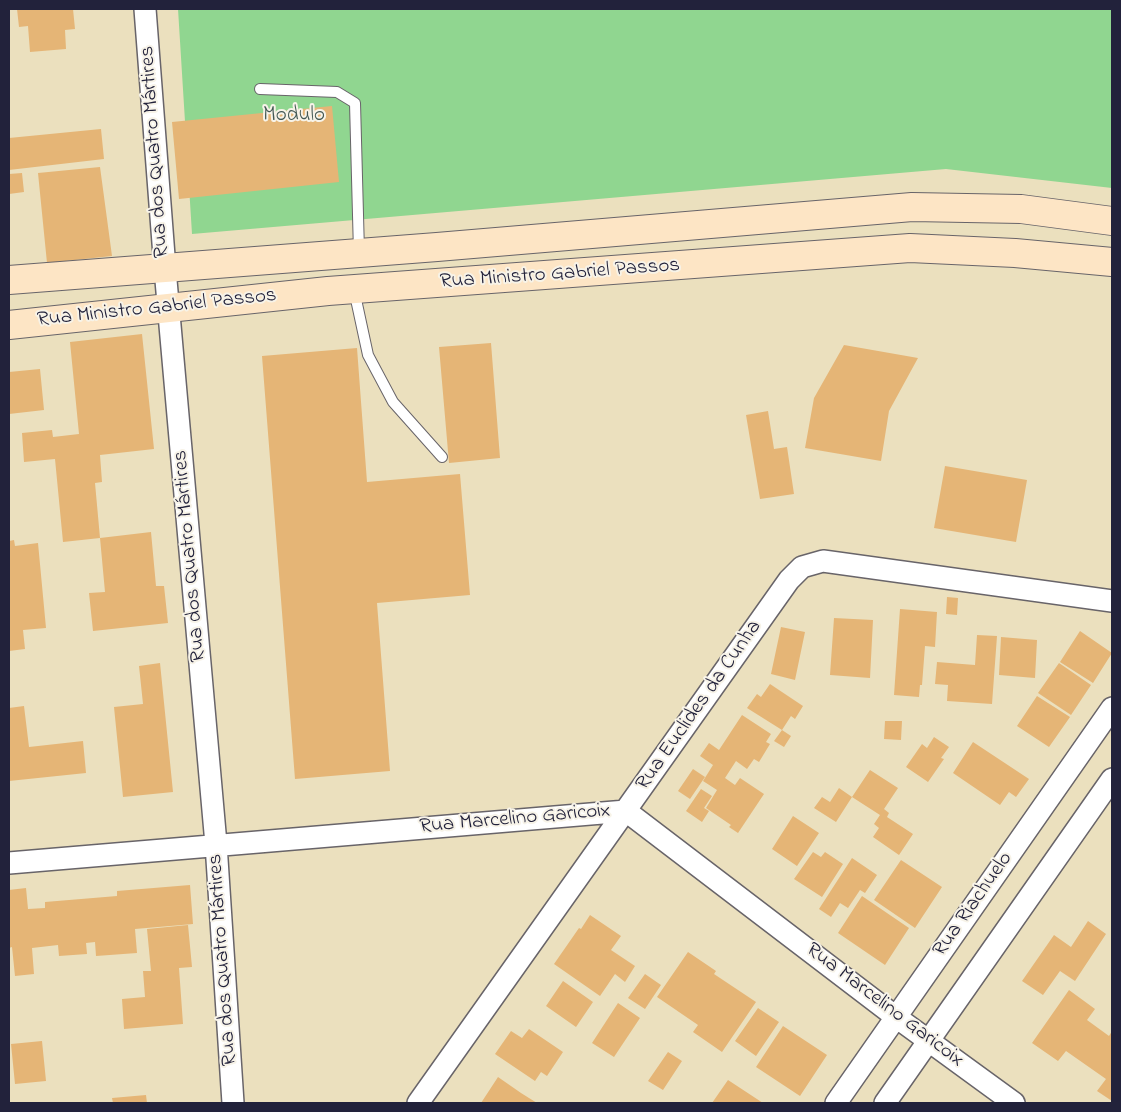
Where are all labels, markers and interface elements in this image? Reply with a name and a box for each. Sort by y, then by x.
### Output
street label: Rua dos Quatro Mártires [136,45,176,259]
park label: Modulo [263,104,325,130]
street label: Rua Ministro Gabriel Passos [439,254,681,296]
street label: Rua Ministro Gabriel Passos [36,284,278,334]
street label: Rua dos Quatro Mártires [169,449,213,663]
street label: Rua Euclides da Cunha [632,616,768,796]
street label: Rua Marcelino Garicoix [418,799,612,841]
street label: Rua Riachuelo [929,848,1019,962]
street label: Rua dos Quatro Mártires [204,853,244,1067]
street label: Rua Marcelino Garicoix [800,938,968,1074]

